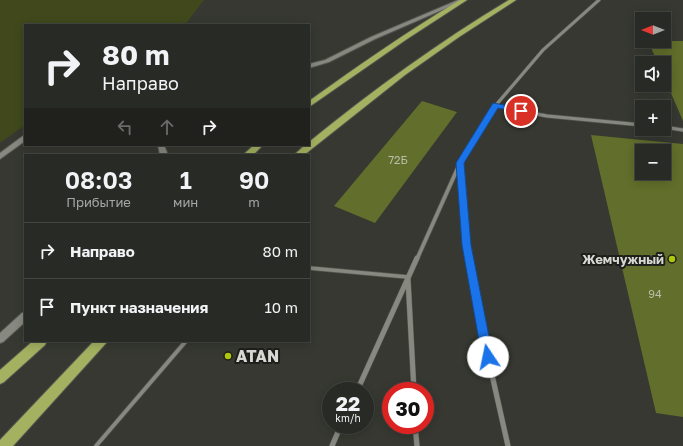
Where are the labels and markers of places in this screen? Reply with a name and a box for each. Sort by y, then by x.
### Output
pin [504,94,538,128]
place label: Жемчужный [582,251,664,267]
marker: Жемчужный [667,254,677,264]
place label: ATAN [236,346,279,366]
marker: ATAN [223,351,233,361]

